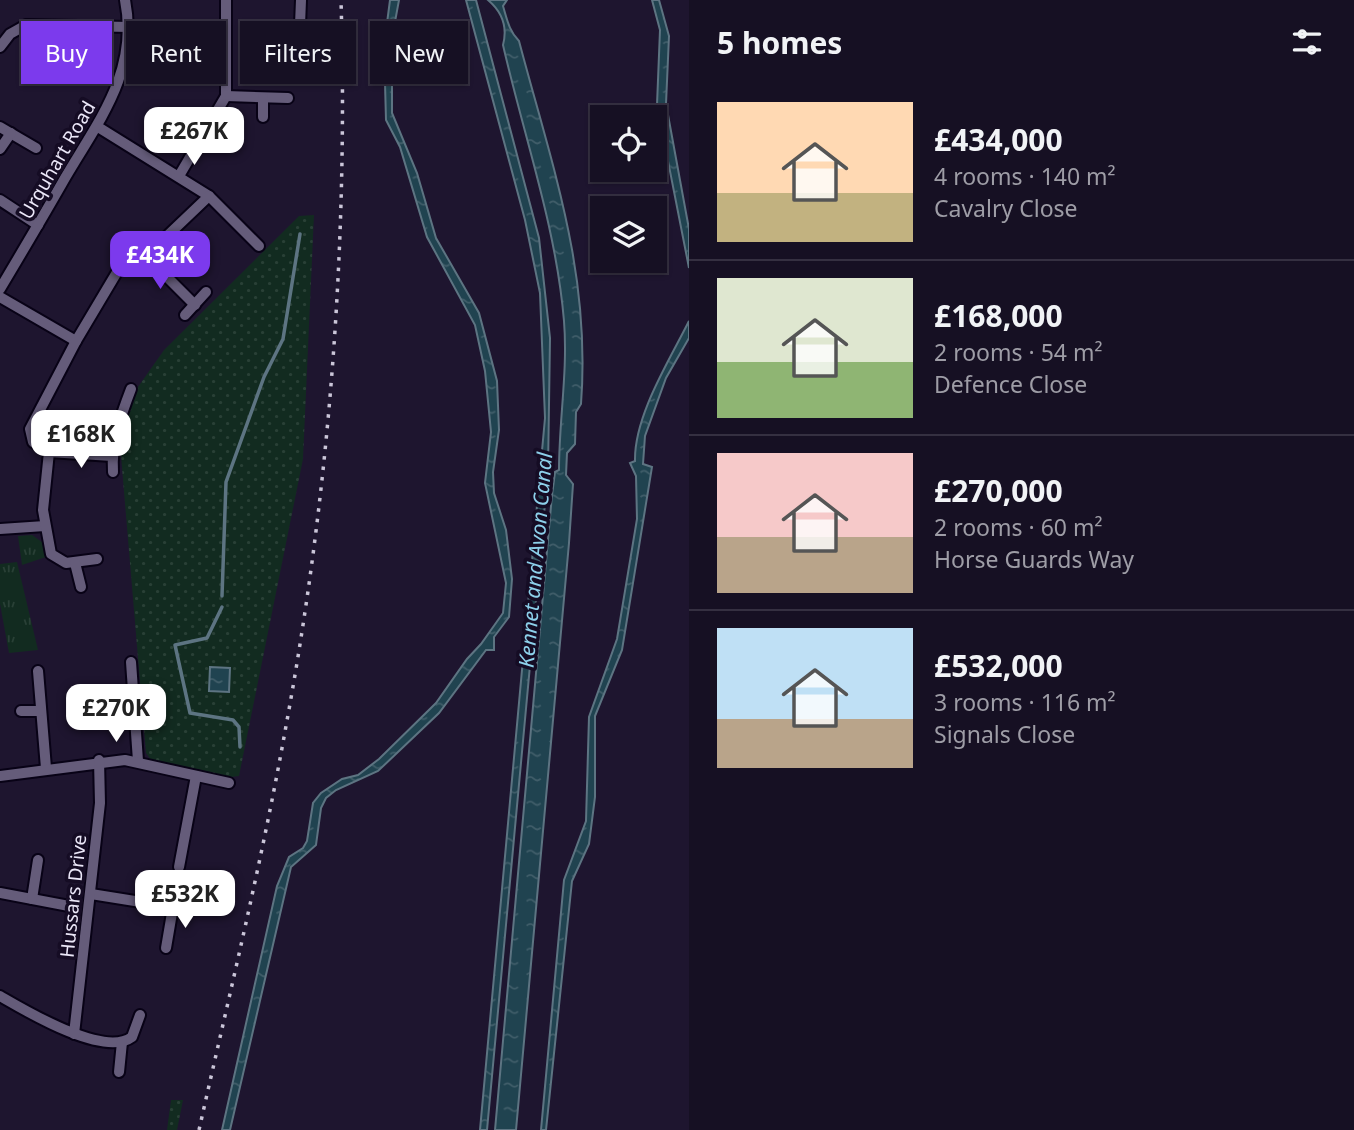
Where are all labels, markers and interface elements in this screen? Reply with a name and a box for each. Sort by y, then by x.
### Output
chip: Buy [21,21,112,84]
chip: Rent [126,21,226,84]
chip: Filters [240,21,356,84]
chip: New [370,21,468,84]
text: 5 homes [717,22,842,63]
icon: filters [1288,23,1326,61]
street label: Urquhart Road [13,96,101,224]
map controls [590,105,667,273]
button: locate [590,105,667,182]
pin: £267K [145,108,243,167]
text: £267K [160,114,228,146]
text: £434,000 [934,119,1063,160]
icon: home [773,130,857,214]
text: 4 rooms · 140 m² [934,160,1116,192]
text: Cavalry Close [934,192,1078,224]
button: layers [590,196,667,273]
pin: £434K [111,232,209,291]
text: £434K [126,238,194,270]
text: £168,000 [934,295,1063,336]
icon: home [773,306,857,390]
text: 2 rooms · 54 m² [934,336,1103,368]
text: Defence Close [934,368,1087,400]
pin: £168K [32,410,130,470]
text: £168K [47,417,115,449]
water label: Kennet and Avon Canal [512,451,558,669]
text: £270,000 [934,470,1063,511]
icon: home [773,481,857,565]
text: 2 rooms · 60 m² [934,511,1103,543]
text: Horse Guards Way [934,543,1134,575]
text: £532,000 [934,645,1063,686]
icon: home [773,656,857,740]
pin: £270K [67,684,165,744]
text: 3 rooms · 116 m² [934,686,1116,718]
text: £270K [82,691,150,723]
text: Signals Close [934,718,1075,750]
street label: Hussars Drive [54,833,92,959]
pin: £532K [136,870,234,930]
text: £532K [151,877,219,909]

